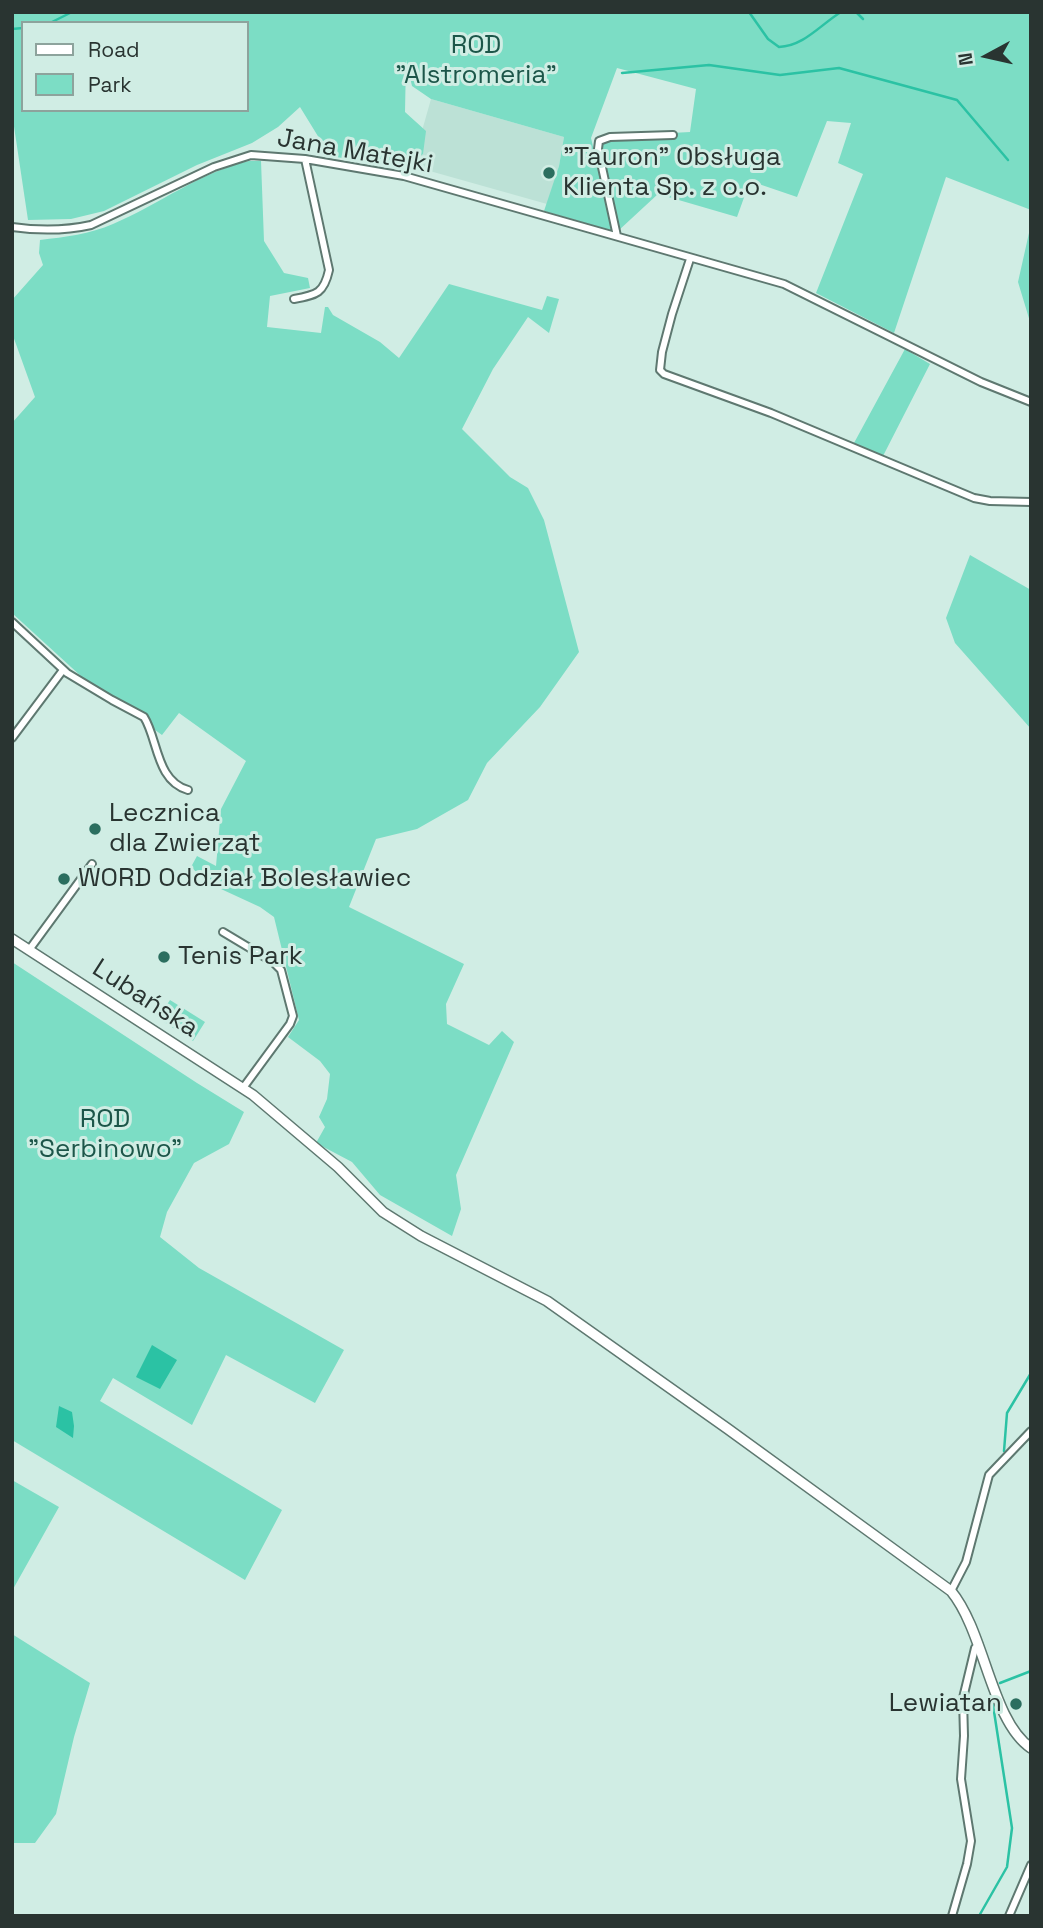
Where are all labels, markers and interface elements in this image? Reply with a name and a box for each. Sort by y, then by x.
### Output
legend [21,21,248,112]
north arrow [952,21,1022,91]
park label: ROD "Alstromeria" [395,30,557,92]
text: Road [88,36,140,63]
text: N [952,51,979,67]
text: Park [88,71,132,98]
street label: Jana Matejki [275,123,435,181]
place label: "Tauron" Obsługa Klienta Sp. z o.o. [563,142,781,204]
marker: "Tauron" Obsługa Klienta Sp. z o.o. [541,165,557,181]
place label: Lecznica dla Zwierząt [109,798,260,860]
marker: Lecznica dla Zwierząt [87,821,103,837]
place label: WORD Oddział Bolesławiec [78,863,411,895]
marker: WORD Oddział Bolesławiec [56,871,72,887]
place label: Tenis Park [178,941,303,973]
marker: Tenis Park [156,949,172,965]
street label: Lubańska [86,953,204,1045]
park label: ROD "Serbinowo" [28,1104,182,1166]
place label: Lewiatan [889,1688,1002,1720]
marker: Lewiatan [1008,1696,1024,1712]

